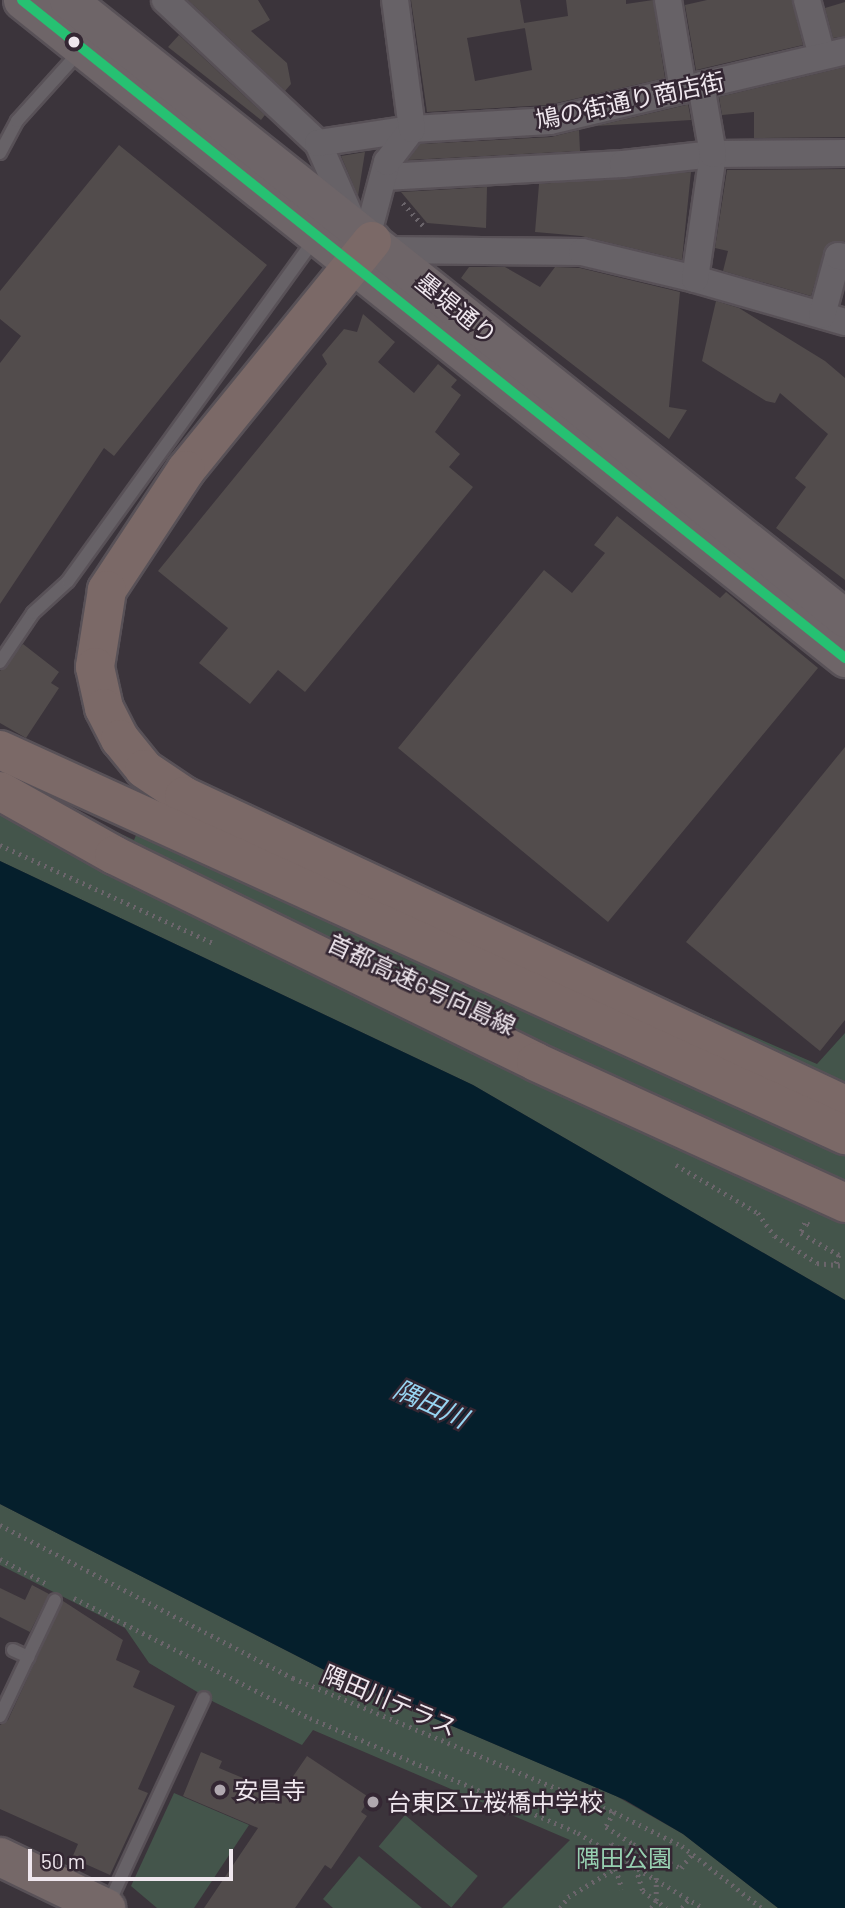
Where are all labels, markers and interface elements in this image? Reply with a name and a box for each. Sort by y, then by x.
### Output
unlabelled marker [67,35,81,49]
street label: 鳩の街通り商店街 [533,66,727,134]
street label: 墨堤通り [411,267,503,349]
street label: 首都高速6号向島線 [323,928,521,1040]
water label: 隅田川 [389,1372,473,1434]
street label: 隅田川テラス [318,1659,462,1741]
place label: 安昌寺 [234,1776,306,1804]
marker: 安昌寺 [212,1782,228,1798]
place label: 台東区立桜橋中学校 [387,1788,603,1816]
marker: 台東区立桜橋中学校 [365,1794,381,1810]
scale bar [32,1834,236,1878]
park label: 隅田公園 [576,1844,672,1872]
text: 50 m [41,1848,85,1873]

